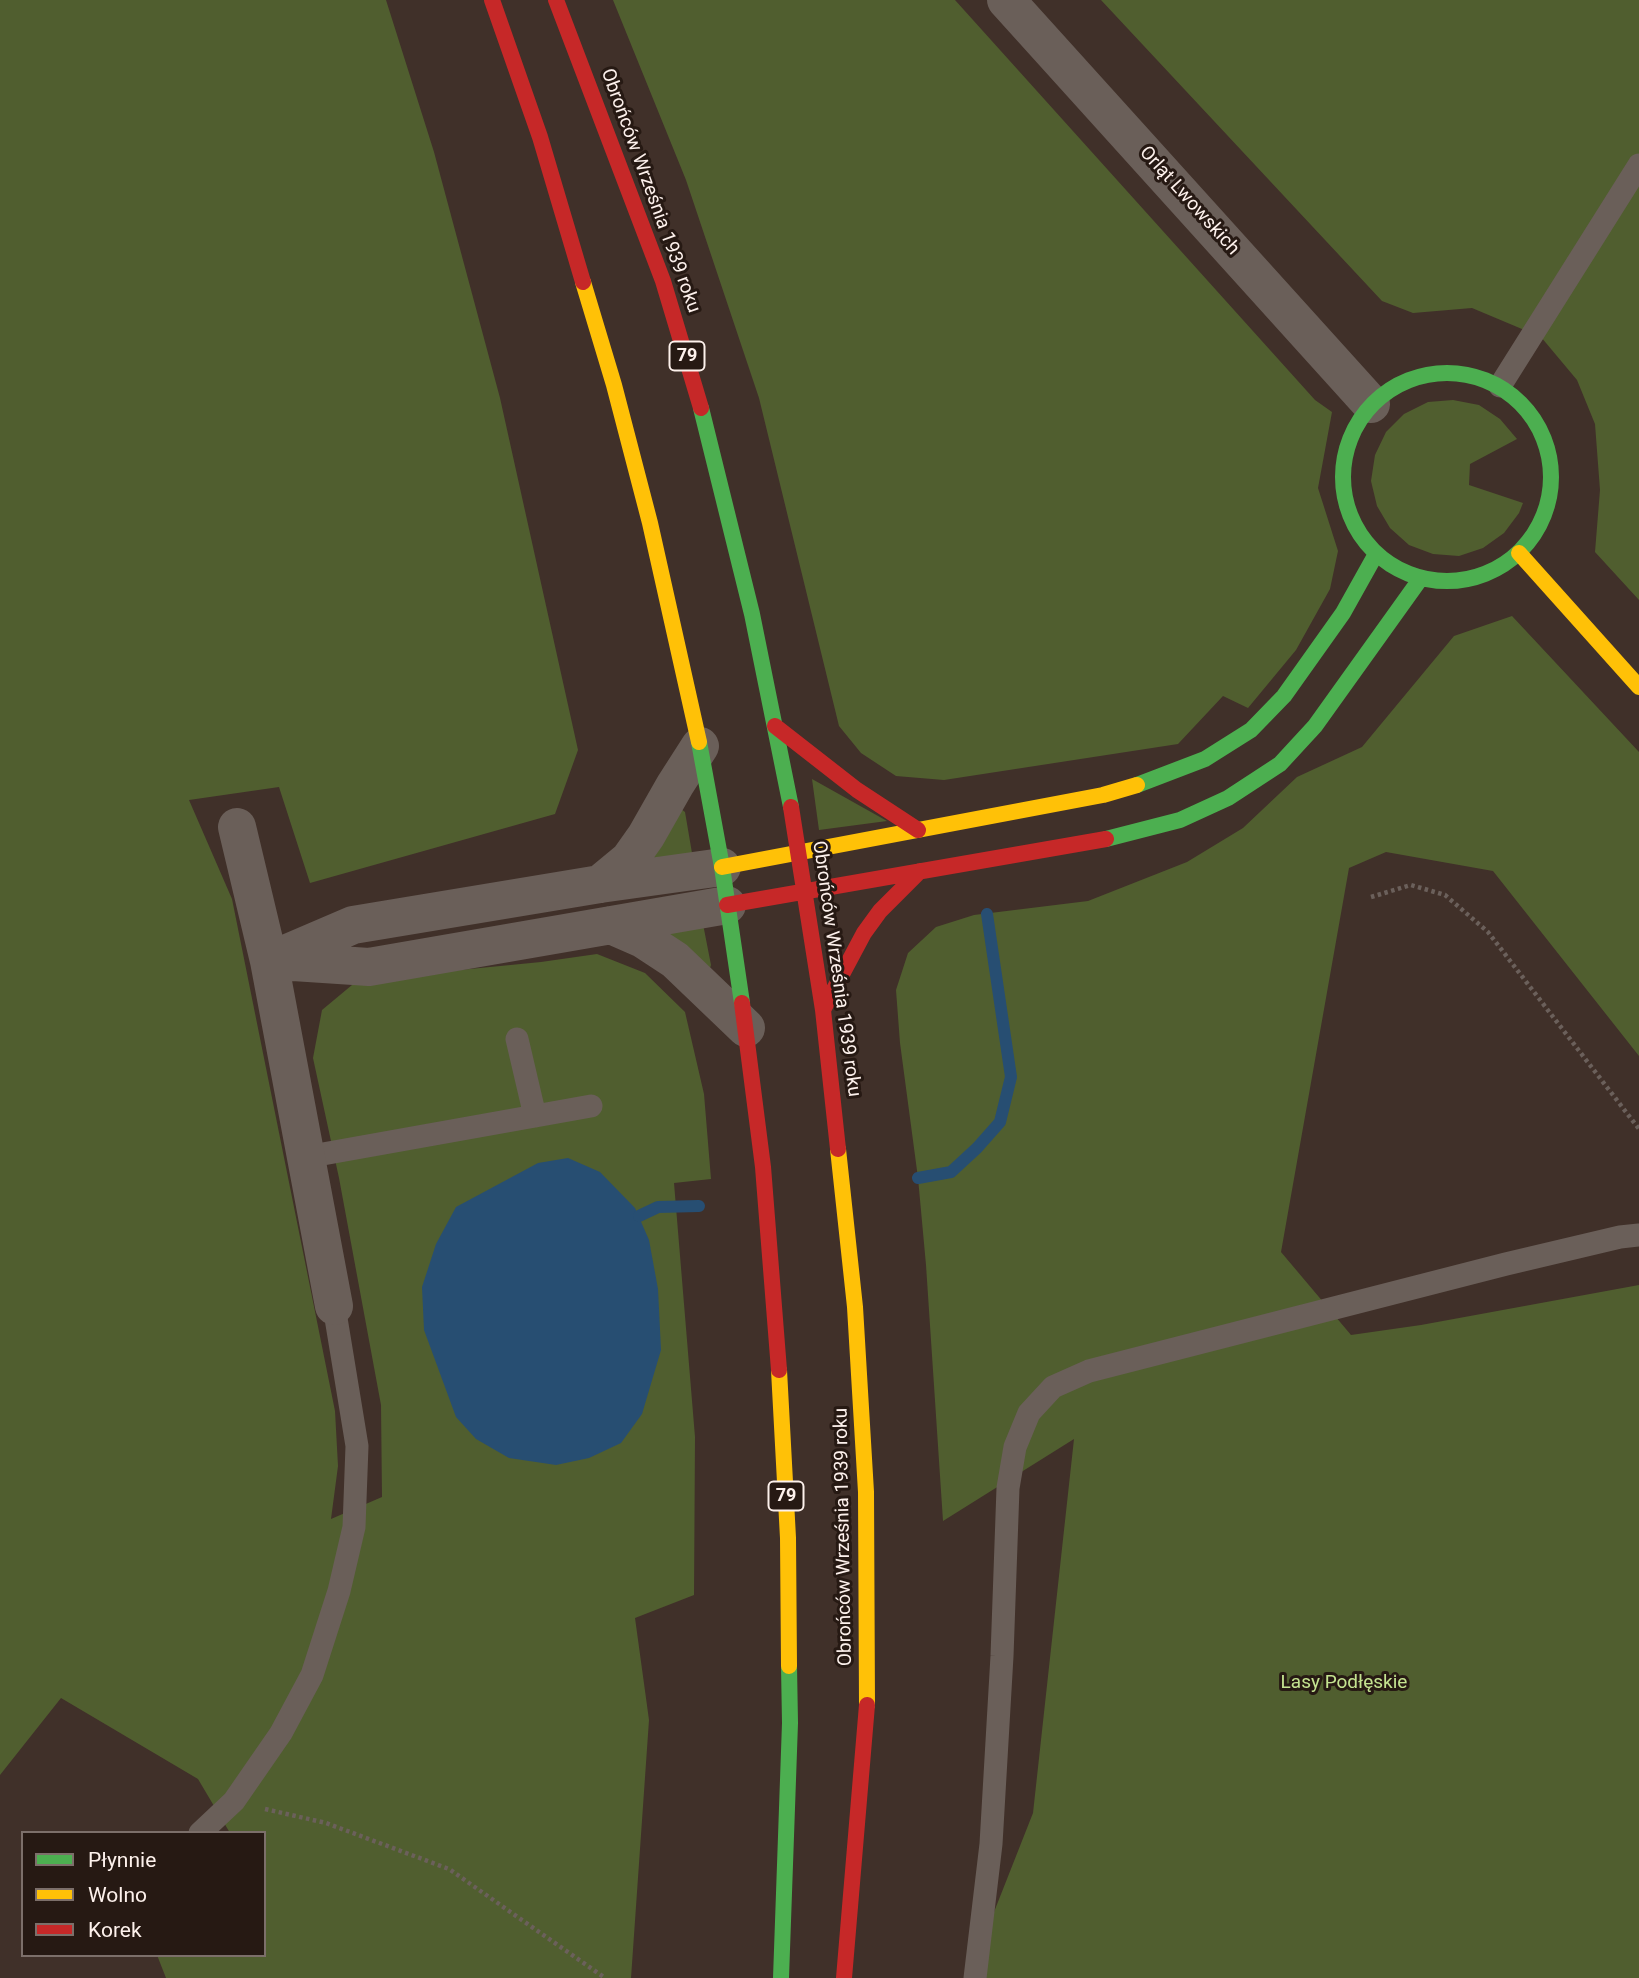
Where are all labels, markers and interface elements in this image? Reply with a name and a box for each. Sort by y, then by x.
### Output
street label: Obrońców Września 1939 roku [595,66,705,316]
street label: Orląt Lwowskich [1134,142,1244,260]
road number: 79 [670,342,704,370]
street label: Obrońców Września 1939 roku [807,840,865,1098]
street label: Obrońców Września 1939 roku [830,1408,858,1666]
road number: 79 [768,1482,804,1511]
park label: Lasy Podłęskie [1281,1672,1407,1694]
legend [21,1831,266,1957]
text: Płynnie [88,1848,156,1872]
text: Wolno [88,1883,147,1907]
text: Korek [88,1918,142,1942]

